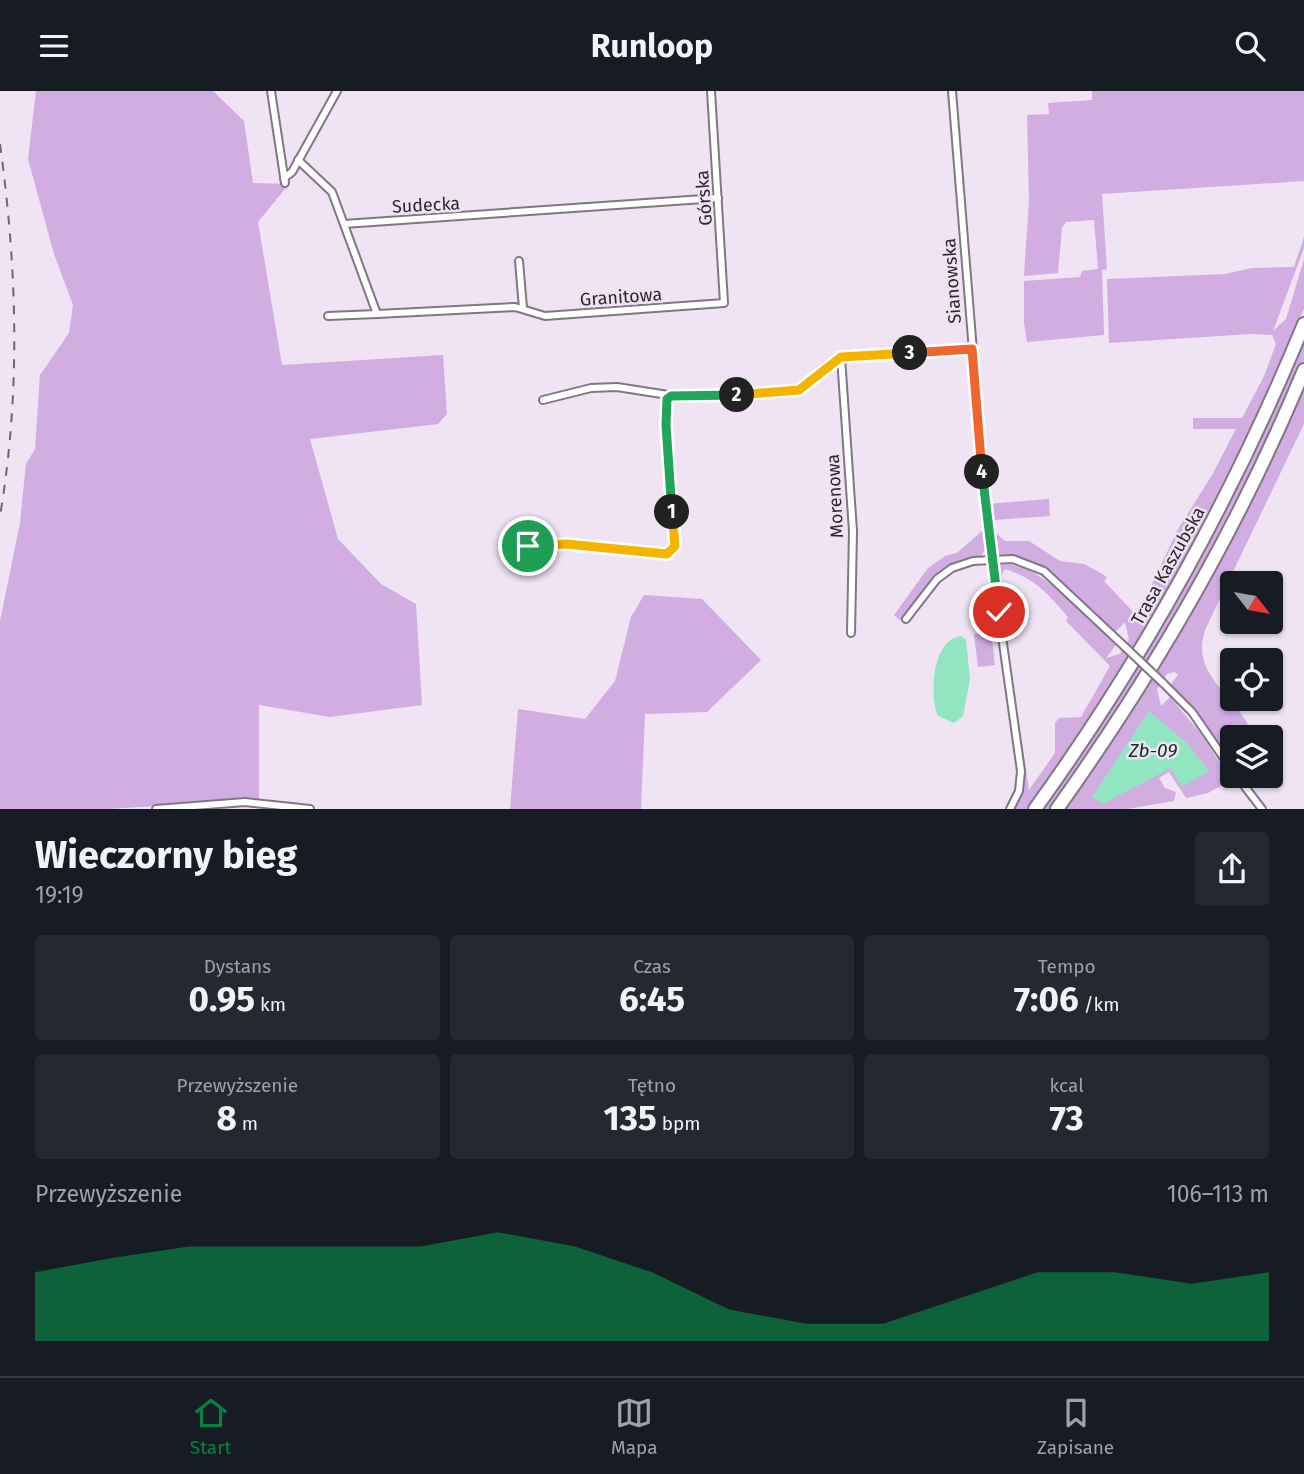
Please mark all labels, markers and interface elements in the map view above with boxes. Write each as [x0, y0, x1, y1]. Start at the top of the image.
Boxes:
icon: menu [35, 27, 73, 65]
text: Runloop [591, 27, 713, 65]
icon: search [1231, 27, 1269, 65]
street label: Górska [691, 169, 717, 227]
street label: Sudecka [391, 192, 461, 218]
street label: Sianowska [938, 237, 966, 325]
street label: Granitowa [579, 283, 663, 311]
pin: 3 [892, 335, 928, 371]
text: 3 [905, 341, 914, 364]
pin: 2 [720, 377, 754, 413]
text: 2 [732, 383, 741, 406]
street label: Morenowa [822, 453, 848, 539]
pin: 4 [964, 455, 1000, 489]
text: 4 [976, 460, 987, 483]
pin: 1 [654, 495, 690, 529]
text: 1 [667, 500, 676, 523]
street label: Trasa Kaszubska [1126, 503, 1210, 629]
pin [498, 516, 558, 576]
icon: arrive [509, 527, 547, 565]
north arrow [1220, 571, 1283, 633]
map controls [1220, 571, 1283, 788]
pin [969, 582, 1029, 642]
icon: check [980, 593, 1018, 631]
button: locate [1220, 648, 1283, 711]
button: layers [1220, 725, 1283, 788]
water label: Zb-09 [1128, 739, 1177, 762]
text: Wieczorny bieg [35, 832, 297, 878]
button: share [1195, 832, 1269, 906]
text: 19:19 [35, 881, 84, 909]
text: Dystans [204, 955, 271, 978]
text: Czas [633, 955, 671, 978]
text: Tempo [1038, 955, 1096, 978]
text: 0.95 [189, 978, 255, 1020]
text: 6:45 [619, 978, 685, 1020]
text: 7:06 [1014, 978, 1079, 1020]
text: km [255, 993, 286, 1016]
text: /km [1079, 993, 1120, 1016]
text: Przewyższenie [176, 1074, 298, 1097]
text: Tętno [628, 1074, 676, 1097]
text: kcal [1050, 1074, 1084, 1097]
text: 8 [216, 1097, 237, 1139]
text: 135 [603, 1097, 657, 1139]
text: 73 [1049, 1097, 1084, 1139]
text: m [237, 1112, 258, 1135]
text: bpm [657, 1112, 701, 1135]
text: Przewyższenie [35, 1180, 182, 1208]
text: 106–113 m [1167, 1180, 1269, 1208]
tab: Start [190, 1394, 231, 1459]
tab: Mapa [611, 1394, 658, 1459]
tab: Zapisane [1037, 1394, 1114, 1459]

